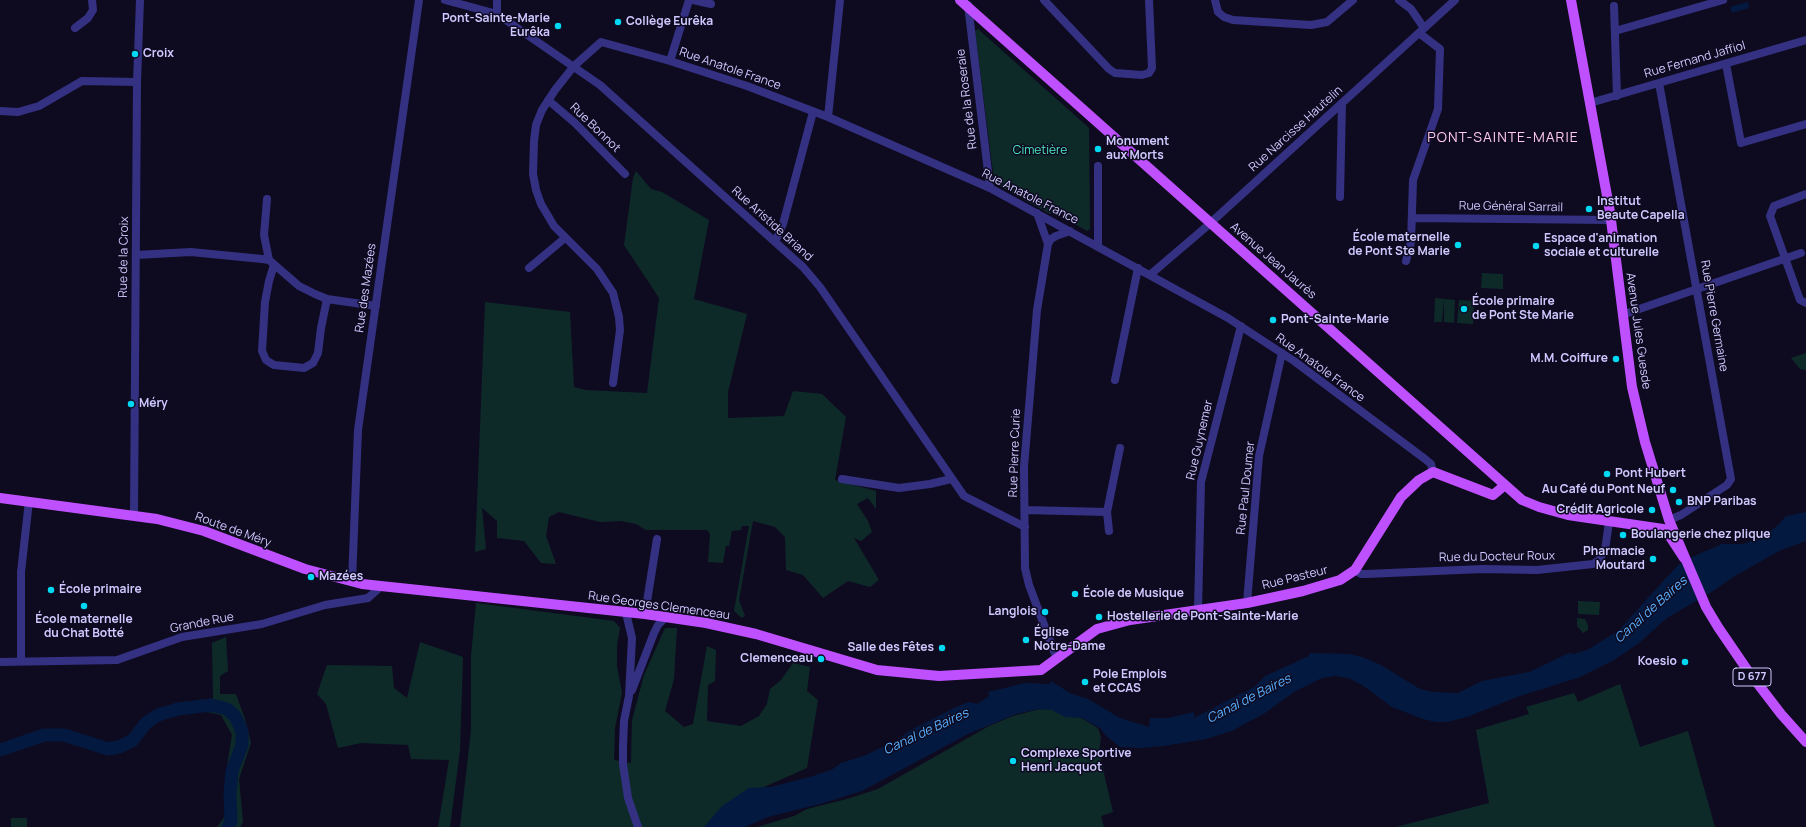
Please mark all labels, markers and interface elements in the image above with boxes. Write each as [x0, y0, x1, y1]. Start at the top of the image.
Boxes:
place label: Pont-Sainte-Marie Eurêka [442, 12, 550, 40]
place label: Collège Eurêka [626, 15, 713, 29]
marker: Collège Eurêka [613, 17, 623, 27]
marker: Pont-Sainte-Marie Eurêka [553, 21, 563, 31]
street label: Rue Fernand Jaffiol [1643, 39, 1747, 81]
street label: Rue Anatole France [677, 45, 783, 93]
place label: Croix [143, 47, 174, 61]
street label: Rue de la Roseraie [954, 48, 980, 150]
marker: Croix [130, 49, 140, 59]
street label: Rue Narcisse Hautelin [1246, 83, 1346, 175]
street label: Rue Bonnot [567, 100, 623, 156]
district label: PONT-SAINTE-MARIE [1427, 130, 1579, 146]
place label: Monument aux Morts [1106, 135, 1169, 163]
park label: Cimetière [1013, 144, 1067, 158]
marker: Monument aux Morts [1093, 144, 1103, 154]
street label: Rue Anatole France [979, 166, 1081, 228]
street label: Rue Aristide Briand [728, 184, 816, 264]
place label: Institut Beaute Capella [1597, 195, 1685, 223]
street label: Rue Général Sarrail [1459, 199, 1563, 215]
marker: Institut Beaute Capella [1584, 204, 1594, 214]
street label: Rue de la Croix [116, 216, 132, 298]
street label: Avenue Jean Jaurès [1227, 220, 1319, 302]
place label: École maternelle de Pont Ste Marie [1348, 231, 1450, 259]
place label: Espace d'animation sociale et culturelle [1544, 232, 1659, 260]
marker: École maternelle de Pont Ste Marie [1453, 240, 1463, 250]
marker: Espace d'animation sociale et culturelle [1531, 241, 1541, 251]
street label: Rue des Mazées [353, 242, 379, 334]
street label: Rue Pierre Germaine [1697, 259, 1731, 373]
street label: Avenue Jules Guesde [1623, 272, 1653, 390]
place label: École primaire de Pont Ste Marie [1472, 295, 1574, 323]
marker: École primaire de Pont Ste Marie [1459, 304, 1469, 314]
place label: Pont-Sainte-Marie [1281, 313, 1389, 327]
marker: Pont-Sainte-Marie [1268, 315, 1278, 325]
street label: Rue Anatole France [1273, 331, 1367, 405]
place label: M.M. Coiffure [1530, 352, 1608, 366]
marker: M.M. Coiffure [1611, 354, 1621, 364]
place label: Méry [139, 397, 168, 411]
marker: Méry [126, 399, 136, 409]
street label: Rue Guynemer [1184, 399, 1216, 481]
street label: Rue Pierre Curie [1006, 408, 1024, 498]
street label: Rue Paul Doumer [1234, 441, 1258, 535]
place label: Pont Hubert [1615, 467, 1686, 481]
marker: Pont Hubert [1602, 469, 1612, 479]
place label: Au Café du Pont Neuf [1542, 483, 1665, 497]
marker: Au Café du Pont Neuf [1668, 485, 1678, 495]
place label: BNP Paribas [1687, 495, 1757, 509]
marker: BNP Paribas [1674, 497, 1684, 507]
place label: Crédit Agricole [1556, 503, 1644, 517]
marker: Crédit Agricole [1647, 505, 1657, 515]
street label: Route de Méry [193, 510, 273, 550]
place label: Boulangerie chez plique [1631, 528, 1770, 542]
marker: Boulangerie chez plique [1618, 530, 1628, 540]
place label: Pharmacie Moutard [1583, 545, 1645, 573]
street label: Rue du Docteur Roux [1439, 549, 1555, 565]
marker: Pharmacie Moutard [1648, 554, 1658, 564]
street label: Rue Pasteur [1261, 563, 1329, 593]
place label: Mazées [319, 570, 363, 584]
marker: Mazées [306, 572, 316, 582]
water label: Canal de Baires [1612, 573, 1690, 647]
place label: École primaire [59, 583, 142, 597]
marker: École primaire [46, 585, 56, 595]
place label: École de Musique [1083, 587, 1184, 601]
street label: Rue Georges Clemenceau [587, 589, 731, 623]
marker: École de Musique [1070, 589, 1080, 599]
marker: École maternelle du Chat Botté [79, 601, 89, 611]
place label: Langlois [988, 605, 1037, 619]
marker: Langlois [1040, 607, 1050, 617]
street label: Grande Rue [169, 610, 235, 636]
place label: Hostellerie de Pont-Sainte-Marie [1107, 610, 1298, 624]
marker: Hostellerie de Pont-Sainte-Marie [1094, 612, 1104, 622]
place label: École maternelle du Chat Botté [35, 613, 133, 641]
place label: Église Notre-Dame [1034, 626, 1105, 654]
marker: Église Notre-Dame [1021, 635, 1031, 645]
place label: Salle des Fêtes [847, 641, 934, 655]
marker: Salle des Fêtes [937, 643, 947, 653]
place label: Clemenceau [740, 652, 813, 666]
marker: Clemenceau [816, 654, 826, 664]
place label: Koesio [1638, 655, 1677, 669]
marker: Koesio [1680, 657, 1690, 667]
place label: Pole Emplois et CCAS [1093, 668, 1167, 696]
road number: D 677 [1733, 668, 1771, 686]
water label: Canal de Baires [1204, 671, 1294, 727]
marker: Pole Emplois et CCAS [1080, 677, 1090, 687]
water label: Canal de Baires [881, 705, 971, 759]
place label: Complexe Sportive Henri Jacquot [1021, 747, 1132, 775]
marker: Complexe Sportive Henri Jacquot [1008, 756, 1018, 766]

